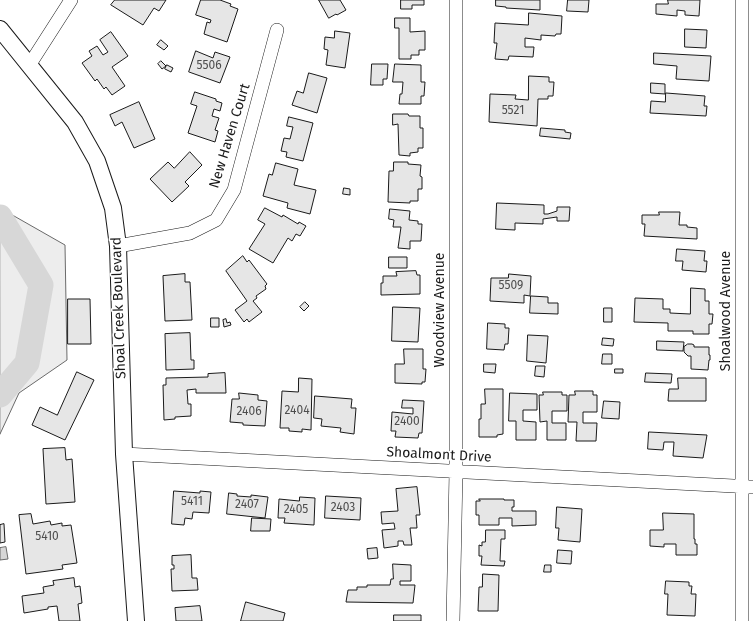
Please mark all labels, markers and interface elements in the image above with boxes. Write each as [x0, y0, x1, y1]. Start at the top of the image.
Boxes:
house number: 5506 [196, 59, 222, 73]
street label: New Haven Court [206, 82, 254, 190]
house number: 5521 [502, 104, 524, 118]
street label: Shoal Creek Boulevard [108, 237, 130, 379]
street label: Shoalwood Avenue [718, 251, 734, 371]
street label: Woodview Avenue [432, 253, 448, 367]
house number: 5509 [499, 279, 523, 293]
house number: 2404 [284, 404, 310, 418]
house number: 2406 [236, 405, 262, 419]
house number: 2400 [394, 415, 420, 429]
street label: Shoalmont Drive [386, 444, 492, 466]
house number: 5411 [181, 495, 203, 509]
house number: 2407 [235, 498, 259, 512]
house number: 2403 [331, 501, 355, 515]
house number: 2405 [284, 503, 308, 517]
house number: 5410 [35, 530, 59, 544]

